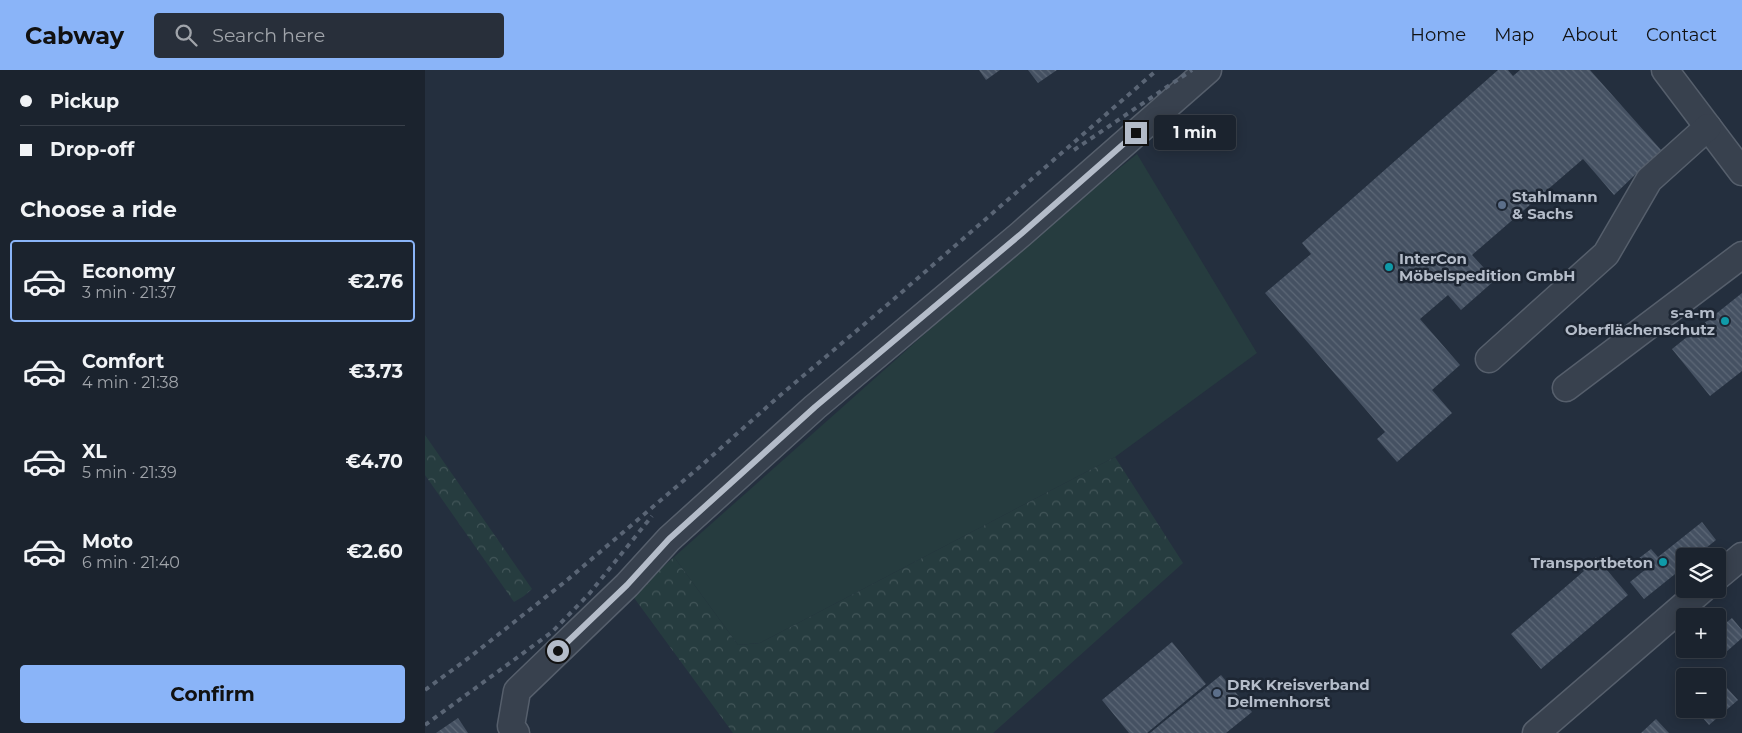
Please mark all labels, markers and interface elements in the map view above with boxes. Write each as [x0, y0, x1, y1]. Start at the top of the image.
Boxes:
search box [154, 13, 504, 58]
text: Cabway [25, 21, 124, 50]
icon: search [172, 21, 200, 49]
text: Search here [212, 24, 325, 47]
text: Home [1410, 24, 1466, 46]
text: Map [1494, 24, 1534, 46]
text: About [1562, 24, 1618, 46]
text: Contact [1646, 24, 1717, 46]
text: Pickup [50, 90, 119, 113]
callout: 1 min [1153, 116, 1236, 150]
route end [1125, 122, 1147, 144]
text: 1 min [1173, 123, 1217, 142]
text: Drop-off [50, 138, 134, 161]
place label: Stahlmann & Sachs [1512, 187, 1598, 223]
text: Choose a ride [20, 196, 177, 223]
marker: Stahlmann & Sachs [1496, 199, 1508, 211]
place label: InterCon Möbelspedition GmbH [1399, 249, 1575, 285]
icon: car [22, 259, 67, 304]
text: Economy [82, 260, 175, 283]
marker: InterCon Möbelspedition GmbH [1383, 261, 1395, 273]
text: €2.76 [348, 270, 403, 293]
text: 3 min · 21:37 [82, 283, 176, 302]
place label: s-a-m Oberflächenschutz [1565, 303, 1715, 339]
marker: s-a-m Oberflächenschutz [1719, 315, 1731, 327]
icon: car [22, 349, 67, 394]
text: Comfort [82, 350, 164, 373]
text: €3.73 [349, 360, 403, 383]
text: 4 min · 21:38 [82, 373, 179, 392]
icon: car [22, 439, 67, 484]
text: XL [82, 440, 107, 463]
text: €4.70 [345, 450, 403, 473]
text: 5 min · 21:39 [82, 463, 177, 482]
icon: car [22, 529, 67, 574]
text: Moto [82, 530, 133, 553]
text: €2.60 [347, 540, 403, 563]
map controls [1676, 548, 1726, 718]
button: layers [1676, 548, 1726, 598]
text: 6 min · 21:40 [82, 553, 180, 572]
place label: Transportbeton [1531, 553, 1653, 572]
marker: Transportbeton [1657, 556, 1669, 568]
button: + [1676, 608, 1726, 658]
route start [547, 640, 569, 662]
button: Confirm [20, 665, 405, 723]
button: − [1676, 668, 1726, 718]
place label: DRK Kreisverband Delmenhorst [1227, 675, 1370, 711]
marker: DRK Kreisverband Delmenhorst [1211, 687, 1223, 699]

